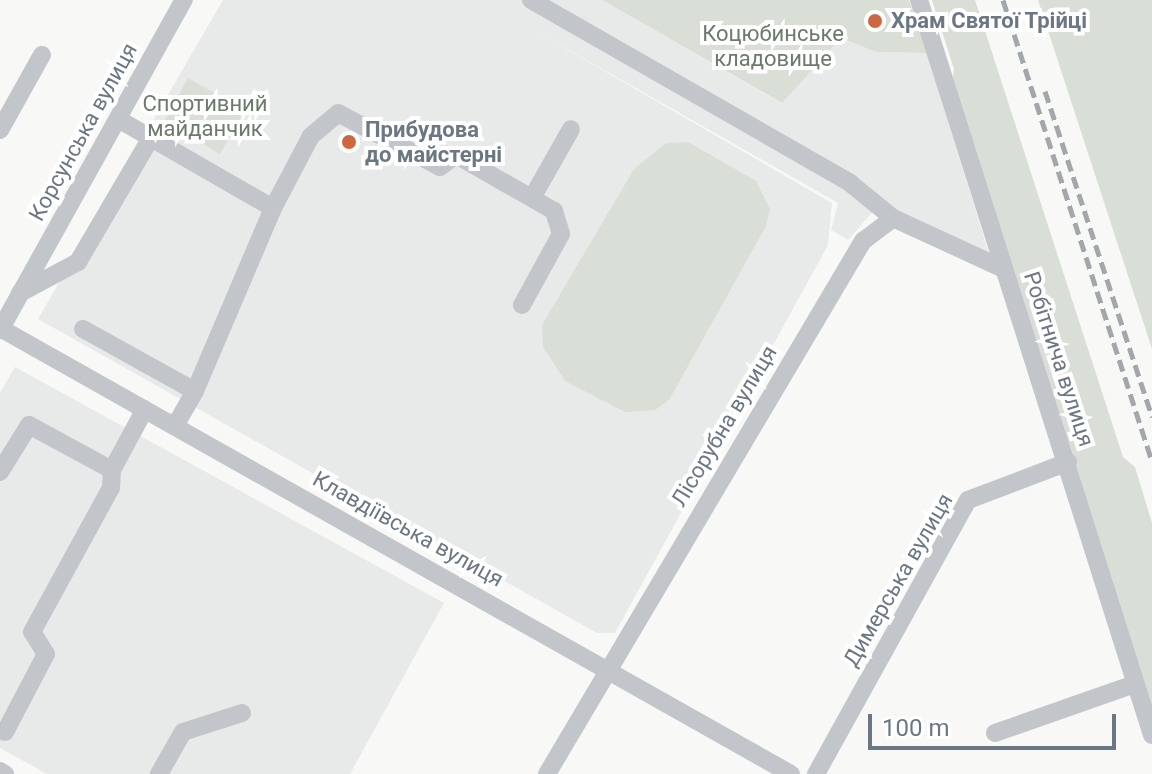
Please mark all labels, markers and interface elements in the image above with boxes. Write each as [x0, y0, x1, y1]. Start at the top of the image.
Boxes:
place label: Храм Святої Трійці [891, 8, 1088, 34]
marker: Храм Святої Трійці [866, 12, 884, 30]
park label: Коцюбинське кладовище [702, 20, 844, 72]
street label: Корсунська вулиця [23, 38, 143, 226]
park label: Спортивний майданчик [143, 90, 267, 142]
place label: Прибудова до майстерні [365, 116, 502, 168]
marker: Прибудова до майстерні [340, 133, 358, 151]
street label: Робітнича вулиця [1018, 268, 1100, 450]
street label: Лісорубна вулиця [666, 341, 782, 511]
street label: Клавдіївська вулиця [308, 466, 508, 592]
street label: Димерська вулиця [838, 489, 958, 671]
scale bar [872, 698, 1120, 748]
text: 100 m [882, 714, 949, 742]

